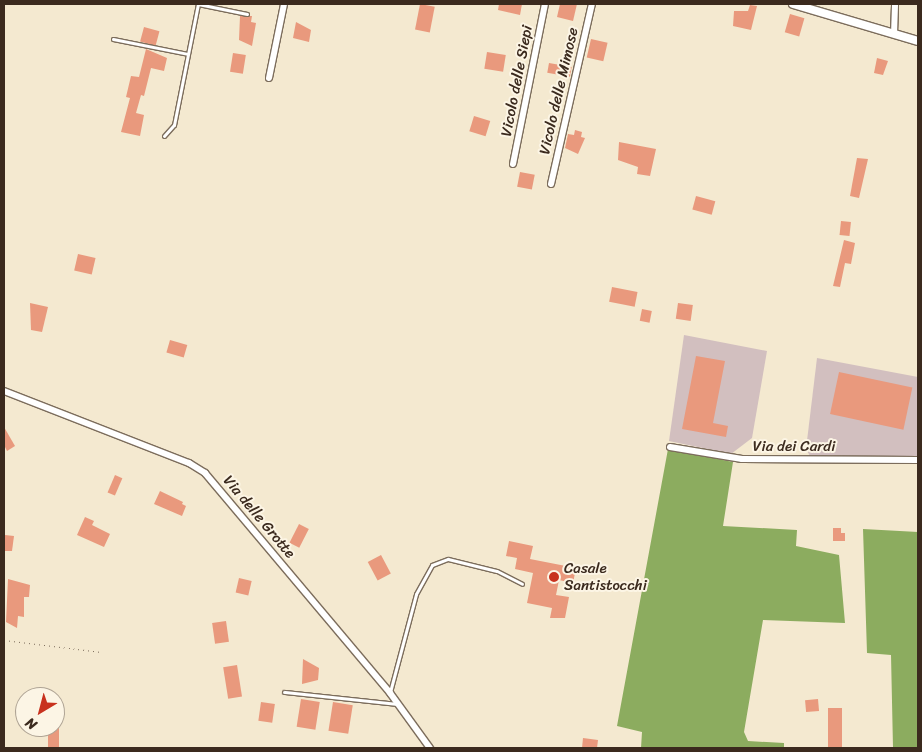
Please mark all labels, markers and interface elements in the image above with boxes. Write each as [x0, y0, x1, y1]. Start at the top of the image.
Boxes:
street label: Vicolo delle Siepi [497, 24, 537, 138]
street label: Vicolo delle Mimose [536, 26, 582, 156]
street label: Via dei Cardi [752, 438, 836, 456]
street label: Via delle Grotte [219, 472, 299, 562]
place label: Casale Santistocchi [564, 559, 647, 594]
marker: Casale Santistocchi [548, 571, 560, 583]
north arrow [15, 687, 65, 737]
text: N [20, 711, 43, 736]

